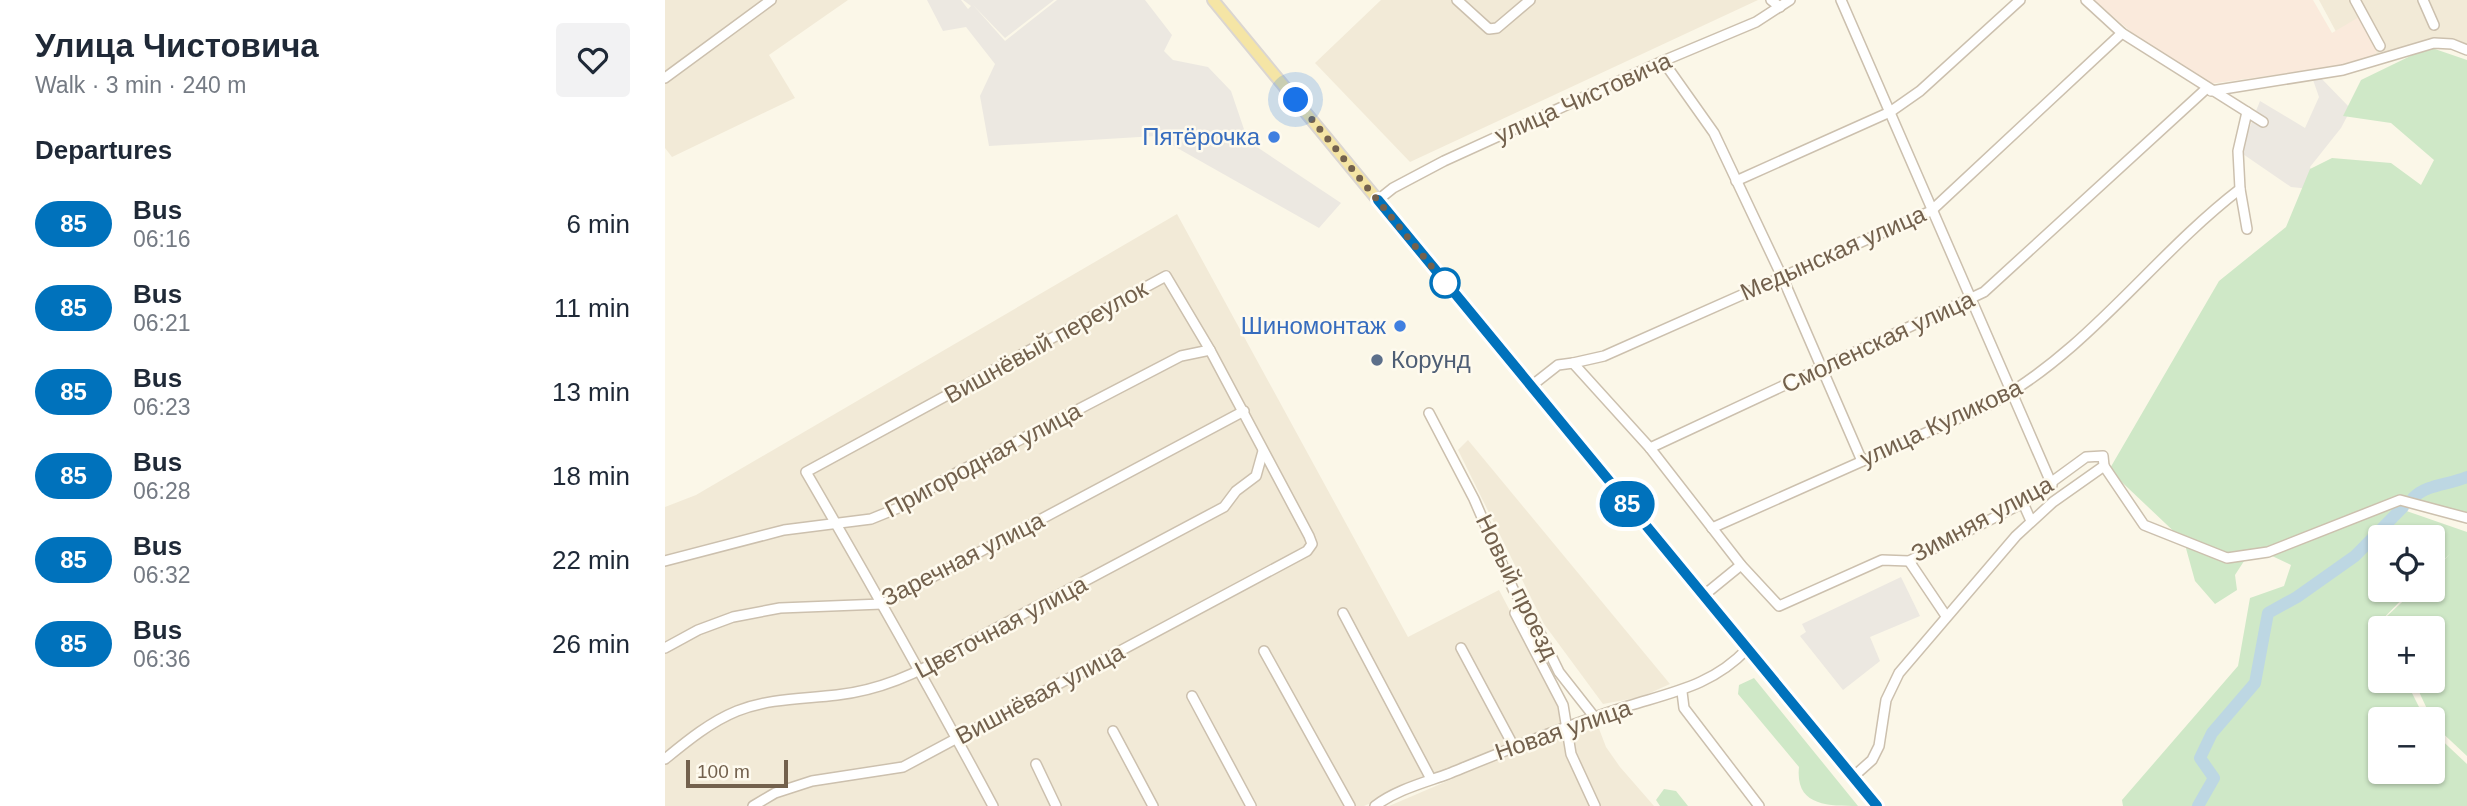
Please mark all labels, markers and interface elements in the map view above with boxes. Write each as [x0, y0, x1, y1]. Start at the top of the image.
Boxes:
button: heart [556, 23, 630, 97]
text: Улица Чистовича [35, 27, 319, 64]
street label: улица Чистовича [1490, 46, 1676, 149]
text: Walk · 3 min · 240 m [35, 72, 246, 98]
your location [1278, 82, 1313, 117]
place label: Пятёрочка [1142, 123, 1261, 150]
marker: Пятёрочка [1266, 129, 1282, 145]
text: Departures [35, 135, 172, 165]
text: Bus [133, 195, 182, 225]
street label: Медынская улица [1736, 199, 1930, 305]
text: 6 min [566, 209, 630, 239]
text: 85 [60, 210, 87, 237]
text: 06:16 [133, 226, 191, 252]
unlabelled marker [1430, 268, 1460, 298]
street label: Вишнёвый переулок [940, 274, 1152, 409]
text: Bus [133, 279, 182, 309]
street label: Смоленская улица [1777, 285, 1979, 398]
text: 11 min [554, 293, 630, 323]
text: 85 [60, 294, 87, 321]
text: 06:21 [133, 310, 191, 336]
place label: Шиномонтаж [1241, 312, 1386, 339]
marker: Шиномонтаж [1392, 318, 1408, 334]
place label: Корунд [1391, 346, 1471, 373]
marker: Корунд [1369, 352, 1385, 368]
text: Bus [133, 363, 182, 393]
street label: улица Куликова [1856, 373, 2027, 472]
text: 13 min [552, 377, 630, 407]
text: 85 [60, 378, 87, 405]
text: 06:23 [133, 394, 191, 420]
street label: Пригородная улица [880, 396, 1086, 523]
text: Bus [133, 447, 182, 477]
text: 18 min [552, 461, 630, 491]
text: 85 [60, 462, 87, 489]
street label: Зимняя улица [1906, 470, 2058, 567]
text: 06:28 [133, 478, 191, 504]
line badge: 85 [1595, 481, 1658, 527]
text: 85 [1614, 490, 1640, 517]
street label: Заречная улица [877, 506, 1049, 611]
street label: Новый проезд [1471, 510, 1564, 664]
map controls [2368, 525, 2445, 784]
button: locate [2368, 525, 2445, 602]
text: Bus [133, 531, 182, 561]
text: 22 min [552, 545, 630, 575]
text: 85 [60, 546, 87, 573]
text: 06:32 [133, 562, 191, 588]
street label: Цветочная улица [910, 569, 1092, 683]
text: Bus [133, 615, 182, 645]
button: + [2368, 616, 2445, 693]
text: 26 min [552, 629, 630, 659]
text: 85 [60, 630, 87, 657]
street label: Вишнёвая улица [951, 638, 1129, 749]
text: 06:36 [133, 646, 191, 672]
street label: Новая улица [1491, 693, 1635, 765]
button: − [2368, 707, 2445, 784]
scale bar [686, 757, 787, 789]
text: 100 m [697, 761, 750, 782]

